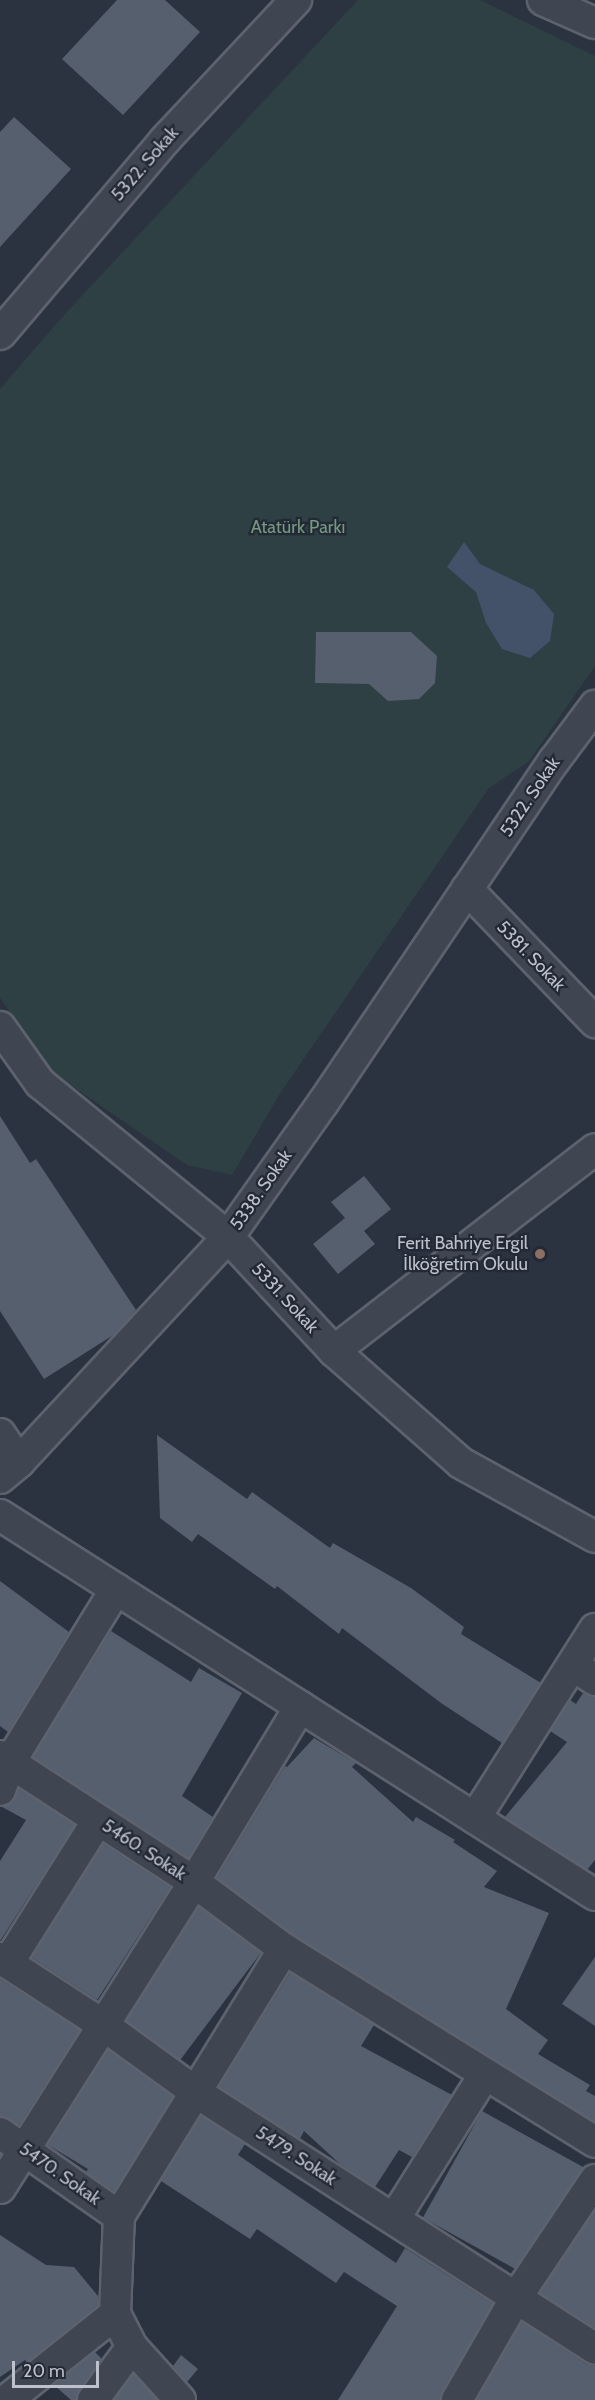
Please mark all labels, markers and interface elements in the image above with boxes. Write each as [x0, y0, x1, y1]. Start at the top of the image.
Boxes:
street label: 5322. Sokak [107, 122, 183, 206]
park label: Atatürk Parkı [251, 516, 345, 538]
street label: 5322. Sokak [496, 753, 564, 841]
street label: 5381. Sokak [492, 916, 570, 996]
street label: 5338. Sokak [225, 1146, 297, 1234]
place label: Ferit Bahriye Ergil İlköğretim Okulu [397, 1233, 528, 1276]
marker: Ferit Bahriye Ergil İlköğretim Okulu [533, 1247, 547, 1261]
street label: 5331. Sokak [247, 1258, 323, 1338]
street label: 5460. Sokak [98, 1815, 190, 1885]
street label: 5479. Sokak [252, 2122, 340, 2190]
street label: 5470. Sokak [15, 2138, 105, 2210]
scale bar [15, 2349, 102, 2387]
text: 20 m [23, 2360, 65, 2382]

